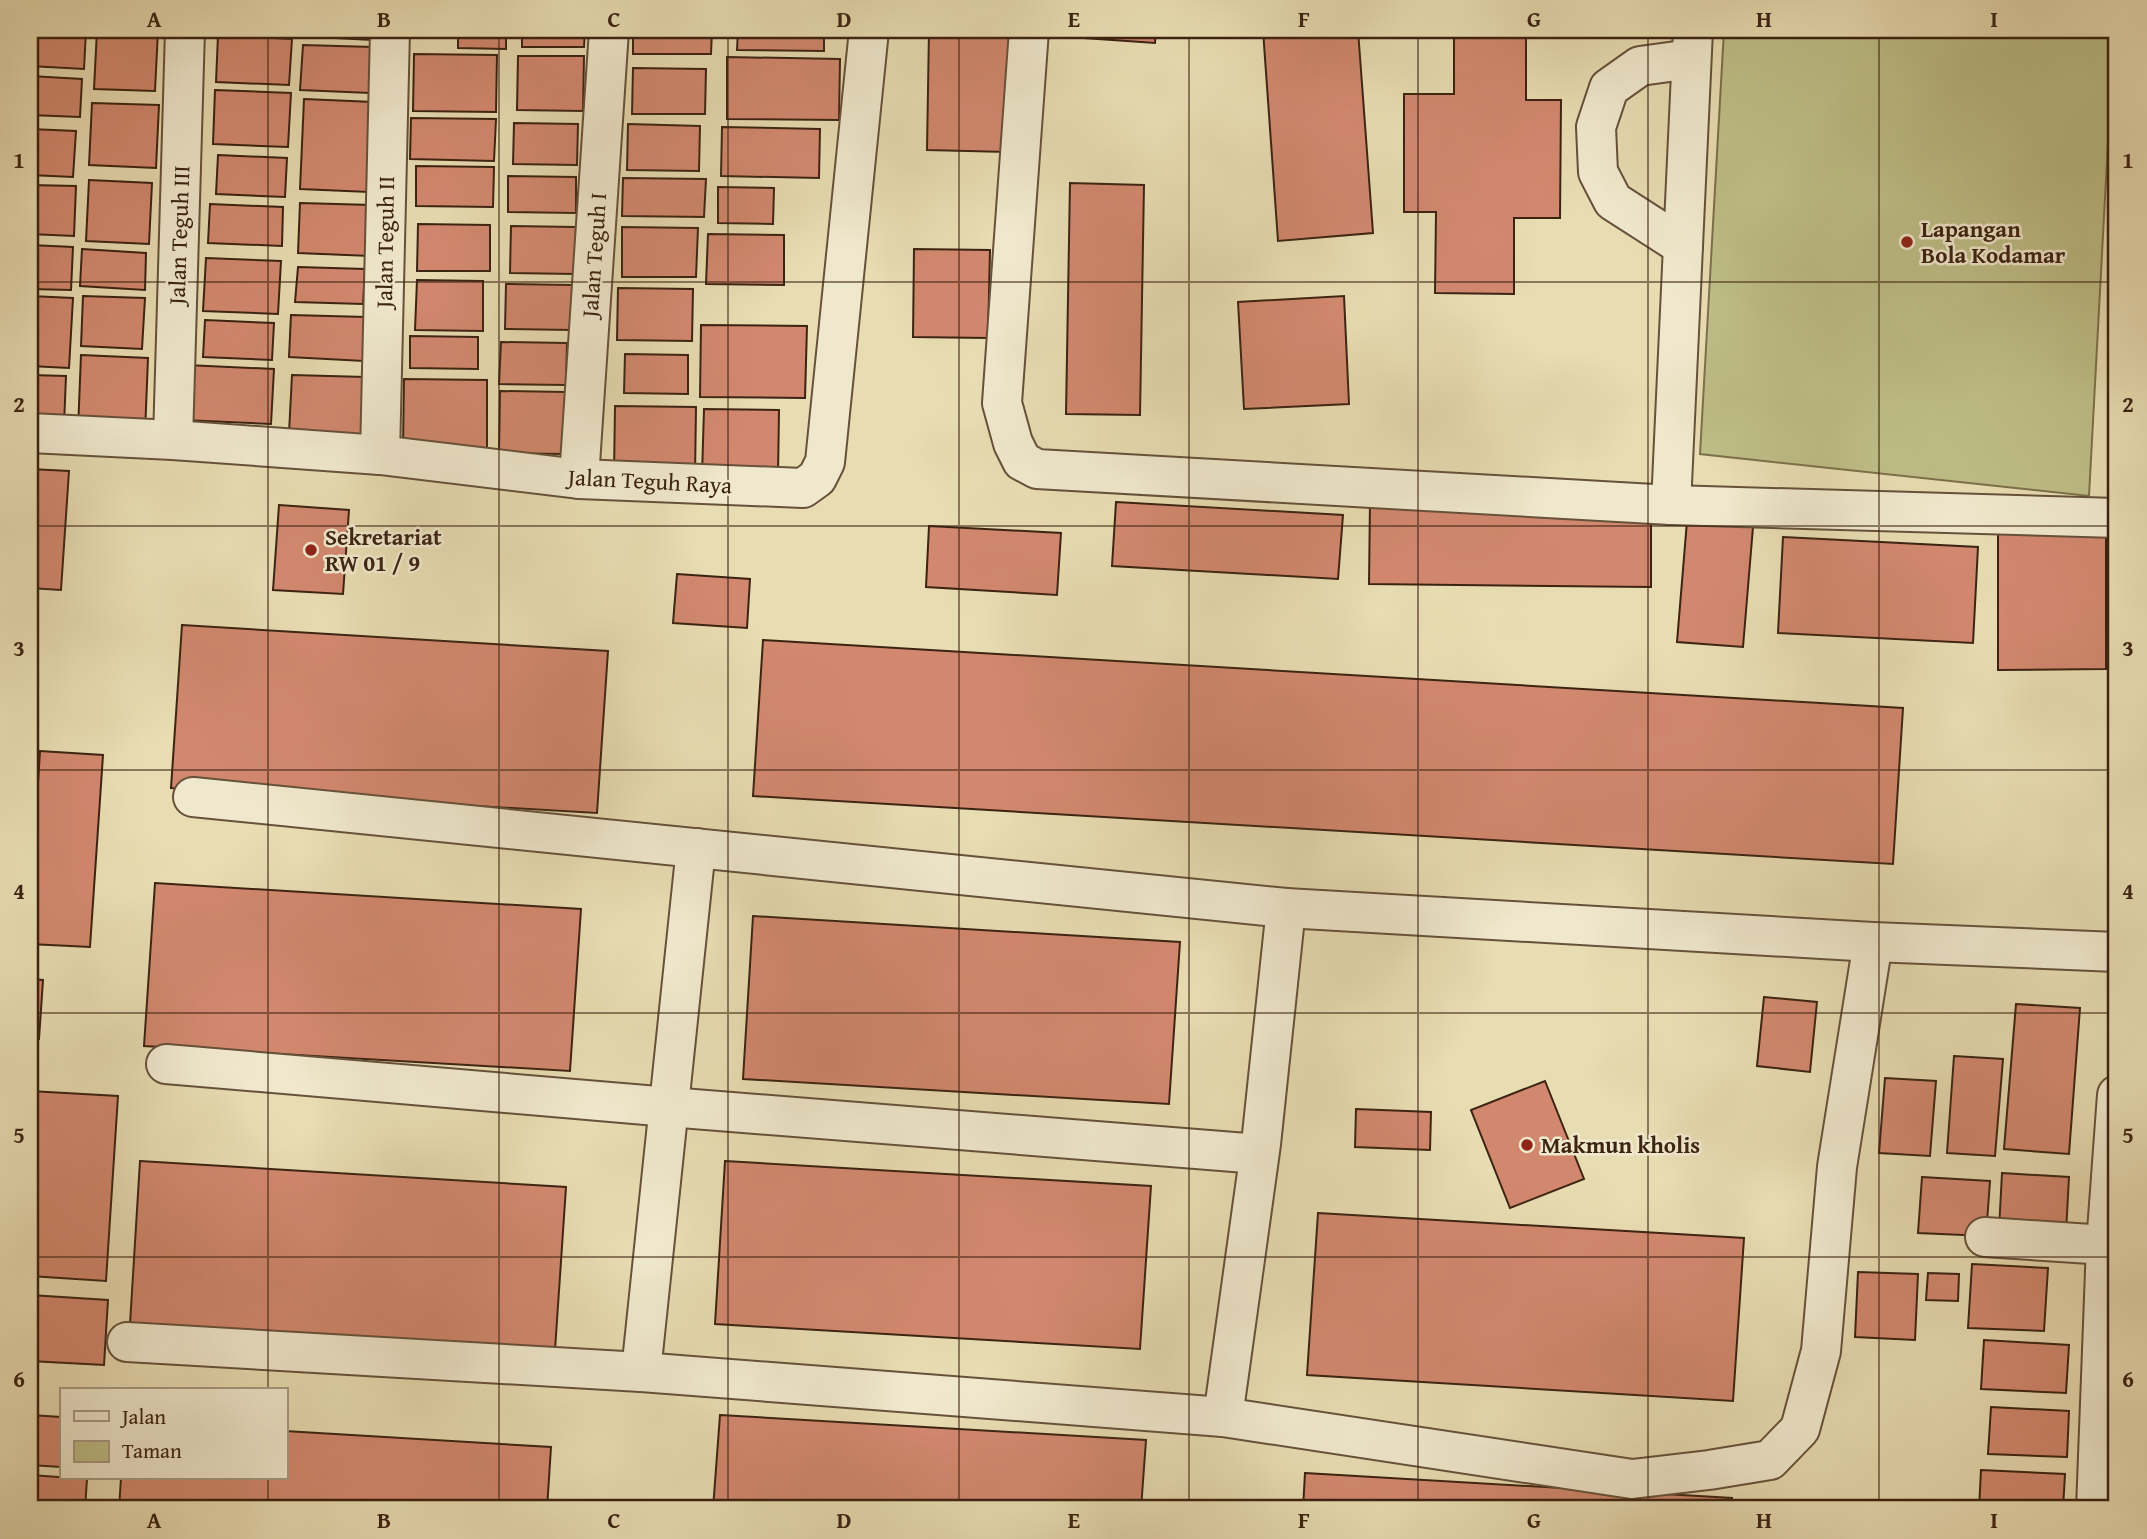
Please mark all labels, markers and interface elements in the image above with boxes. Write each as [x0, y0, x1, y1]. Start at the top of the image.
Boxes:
text: A [147, 2, 162, 35]
text: B [377, 2, 391, 35]
text: C [607, 2, 621, 35]
text: D [837, 2, 852, 35]
text: E [1068, 2, 1080, 35]
text: F [1298, 2, 1310, 35]
text: G [1527, 2, 1541, 35]
text: H [1756, 2, 1772, 35]
text: I [1990, 2, 1998, 35]
text: 1 [13, 143, 25, 176]
text: 1 [2122, 143, 2134, 176]
street label: Jalan Teguh III [159, 165, 197, 308]
street label: Jalan Teguh II [367, 176, 402, 311]
street label: Jalan Teguh I [572, 191, 614, 322]
place label: Lapangan Bola Kodamar [1921, 212, 2066, 271]
marker: Lapangan Bola Kodamar [1899, 234, 1915, 250]
text: 2 [13, 387, 25, 420]
text: 2 [2122, 387, 2134, 420]
street label: Jalan Teguh Raya [564, 460, 733, 501]
place label: Sekretariat RW 01 / 9 [325, 520, 442, 579]
marker: Sekretariat RW 01 / 9 [303, 542, 319, 558]
text: 3 [13, 631, 25, 664]
text: 3 [2122, 631, 2134, 664]
text: 4 [13, 874, 25, 907]
text: 4 [2122, 874, 2134, 907]
text: 5 [13, 1118, 25, 1151]
text: 5 [2122, 1118, 2134, 1151]
place label: Makmun kholis [1541, 1128, 1700, 1161]
marker: Makmun kholis [1519, 1137, 1535, 1153]
text: 6 [13, 1362, 25, 1395]
text: 6 [2122, 1362, 2134, 1395]
legend [60, 1388, 287, 1480]
text: Jalan [119, 1401, 166, 1432]
text: Taman [122, 1435, 182, 1466]
text: A [147, 1503, 162, 1536]
text: B [377, 1503, 391, 1536]
text: C [607, 1503, 621, 1536]
text: D [837, 1503, 852, 1536]
text: E [1068, 1503, 1080, 1536]
text: F [1298, 1503, 1310, 1536]
text: G [1527, 1503, 1541, 1536]
text: H [1756, 1503, 1772, 1536]
text: I [1990, 1503, 1998, 1536]

